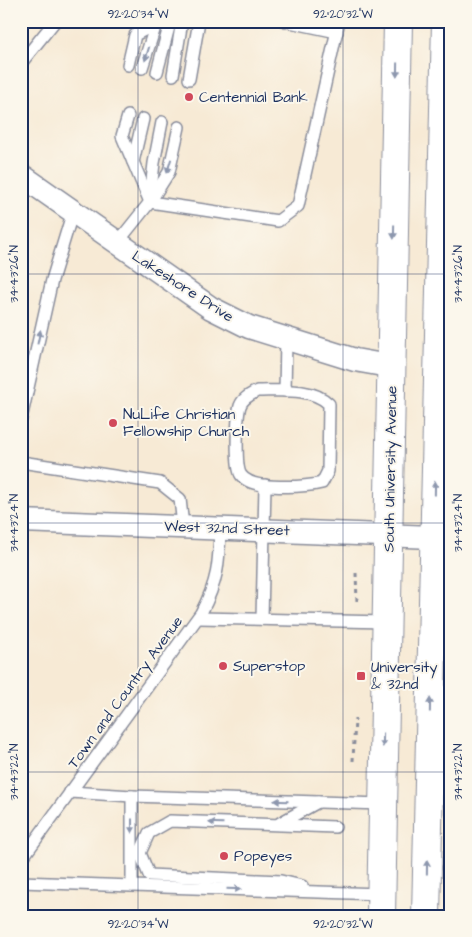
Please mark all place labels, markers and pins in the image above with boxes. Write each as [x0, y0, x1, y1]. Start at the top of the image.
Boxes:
place label: Centennial Bank [199, 87, 308, 108]
marker: Centennial Bank [183, 91, 195, 103]
place label: NuLife Christian Fellowship Church [123, 404, 250, 442]
marker: NuLife Christian Fellowship Church [107, 417, 119, 429]
place label: Superstop [233, 656, 305, 677]
place label: University & 32nd [371, 657, 437, 695]
marker: Superstop [217, 660, 229, 672]
marker: University & 32nd [355, 670, 367, 682]
place label: Popeyes [234, 846, 293, 868]
marker: Popeyes [218, 850, 230, 862]

